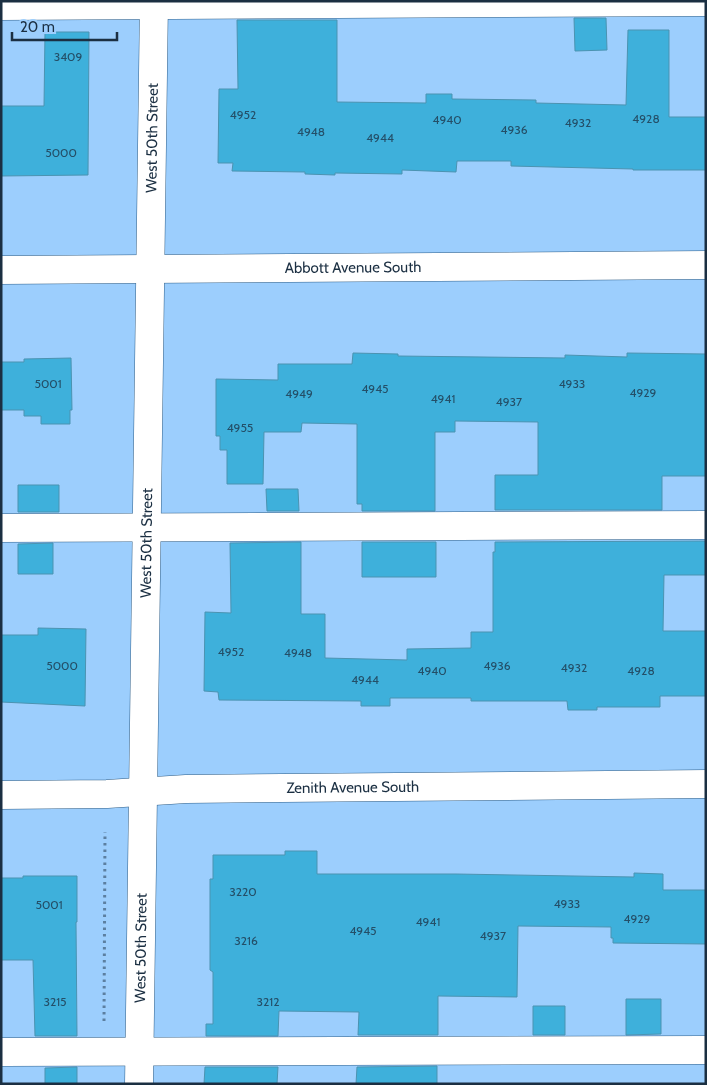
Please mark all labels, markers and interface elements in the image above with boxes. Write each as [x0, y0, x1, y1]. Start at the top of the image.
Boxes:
scale bar [12, 10, 118, 42]
text: 20 m [20, 18, 55, 36]
house number: 3409 [54, 49, 82, 64]
street label: West 50th Street [142, 83, 162, 193]
house number: 4952 [230, 107, 256, 122]
house number: 4928 [632, 111, 660, 126]
house number: 4940 [432, 112, 462, 127]
house number: 4932 [565, 115, 591, 130]
house number: 4936 [500, 122, 528, 137]
house number: 4948 [297, 124, 325, 139]
house number: 4944 [366, 130, 394, 145]
house number: 5000 [45, 145, 77, 160]
street label: Abbott Avenue South [285, 258, 421, 277]
house number: 5001 [34, 376, 62, 391]
house number: 4933 [559, 376, 585, 391]
house number: 4945 [361, 381, 389, 396]
house number: 4929 [630, 385, 657, 400]
house number: 4949 [285, 386, 313, 401]
house number: 4941 [431, 391, 455, 406]
house number: 4937 [496, 394, 522, 409]
house number: 4955 [227, 420, 253, 435]
street label: West 50th Street [137, 488, 156, 598]
house number: 4952 [218, 644, 244, 659]
house number: 4948 [284, 645, 312, 660]
house number: 5000 [46, 658, 78, 673]
house number: 4936 [483, 658, 511, 673]
house number: 4932 [561, 660, 587, 675]
house number: 4940 [417, 663, 447, 678]
house number: 4928 [627, 663, 655, 678]
house number: 4944 [351, 672, 379, 687]
street label: Zenith Avenue South [286, 778, 419, 797]
house number: 3220 [229, 884, 257, 899]
street label: West 50th Street [131, 893, 151, 1003]
house number: 4933 [554, 896, 580, 911]
house number: 5001 [35, 897, 63, 912]
house number: 4929 [624, 911, 651, 926]
house number: 4941 [416, 914, 440, 929]
house number: 4945 [349, 923, 377, 938]
house number: 4937 [480, 928, 506, 943]
house number: 3216 [234, 933, 258, 948]
house number: 3215 [43, 994, 67, 1009]
house number: 3212 [257, 994, 279, 1009]

